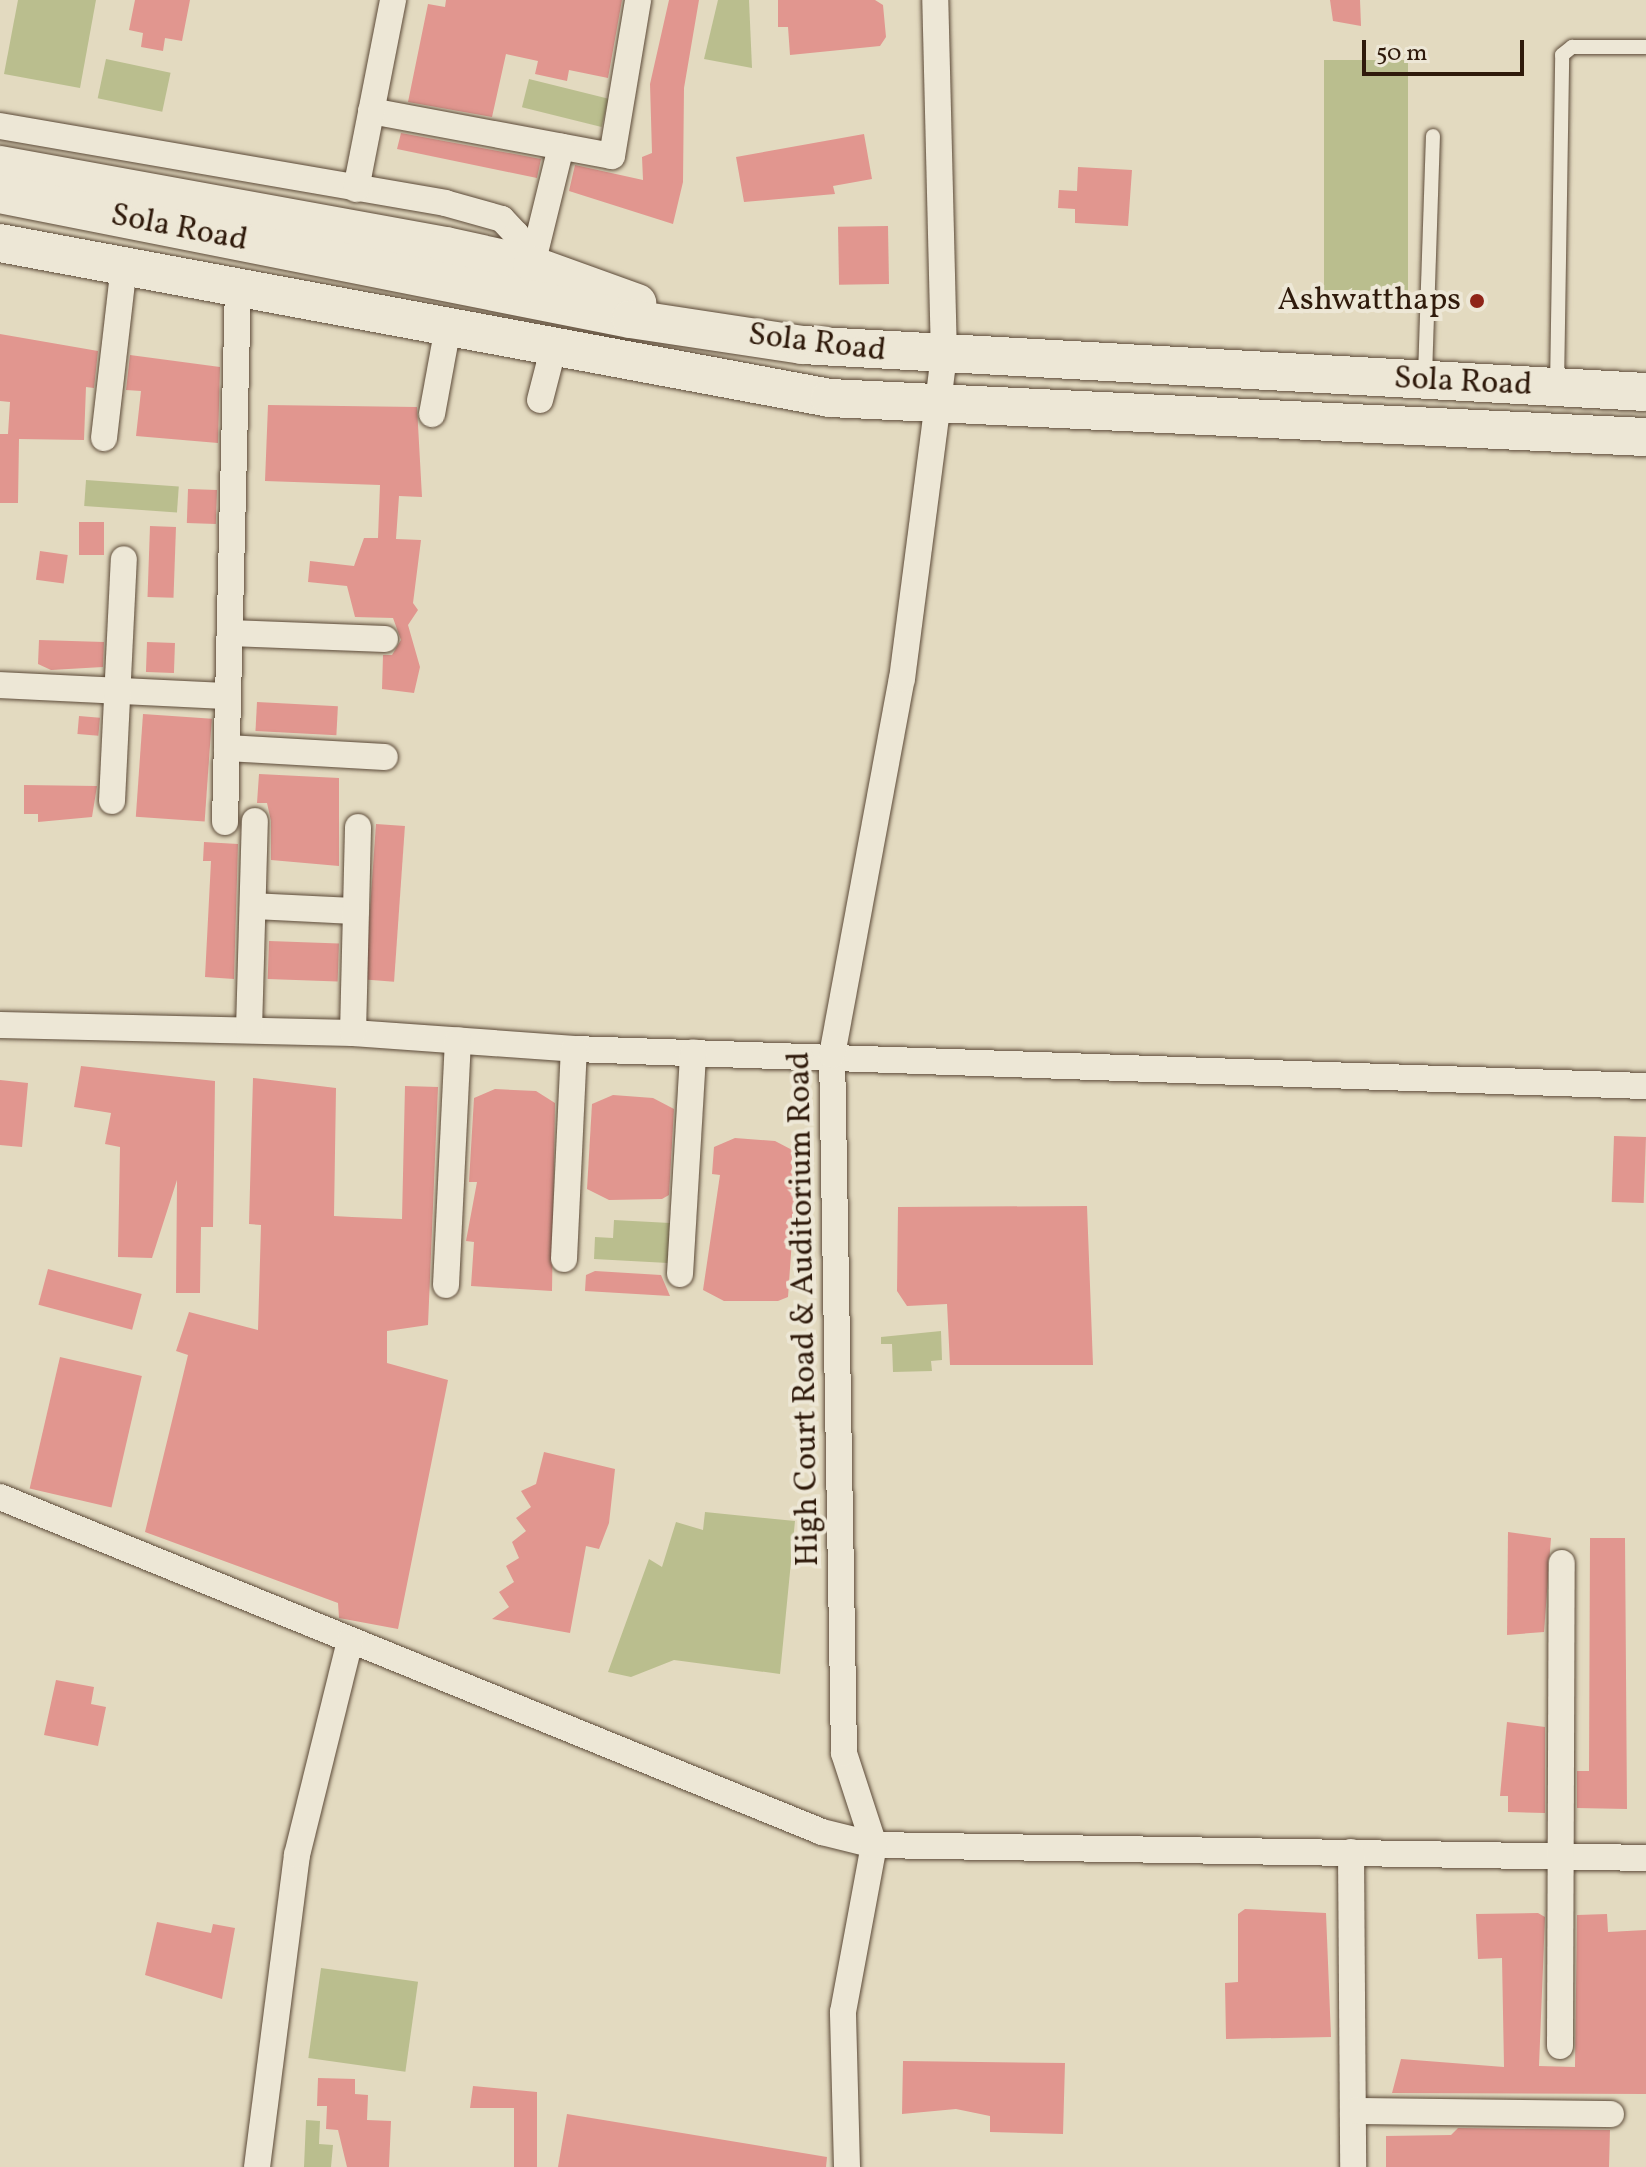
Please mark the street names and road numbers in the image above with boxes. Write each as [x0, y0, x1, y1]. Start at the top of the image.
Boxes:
street label: Sola Road [107, 197, 251, 261]
street label: Sola Road [746, 317, 888, 371]
street label: Sola Road [1393, 360, 1533, 406]
street label: High Court Road & Auditorium Road [781, 1051, 829, 1567]

